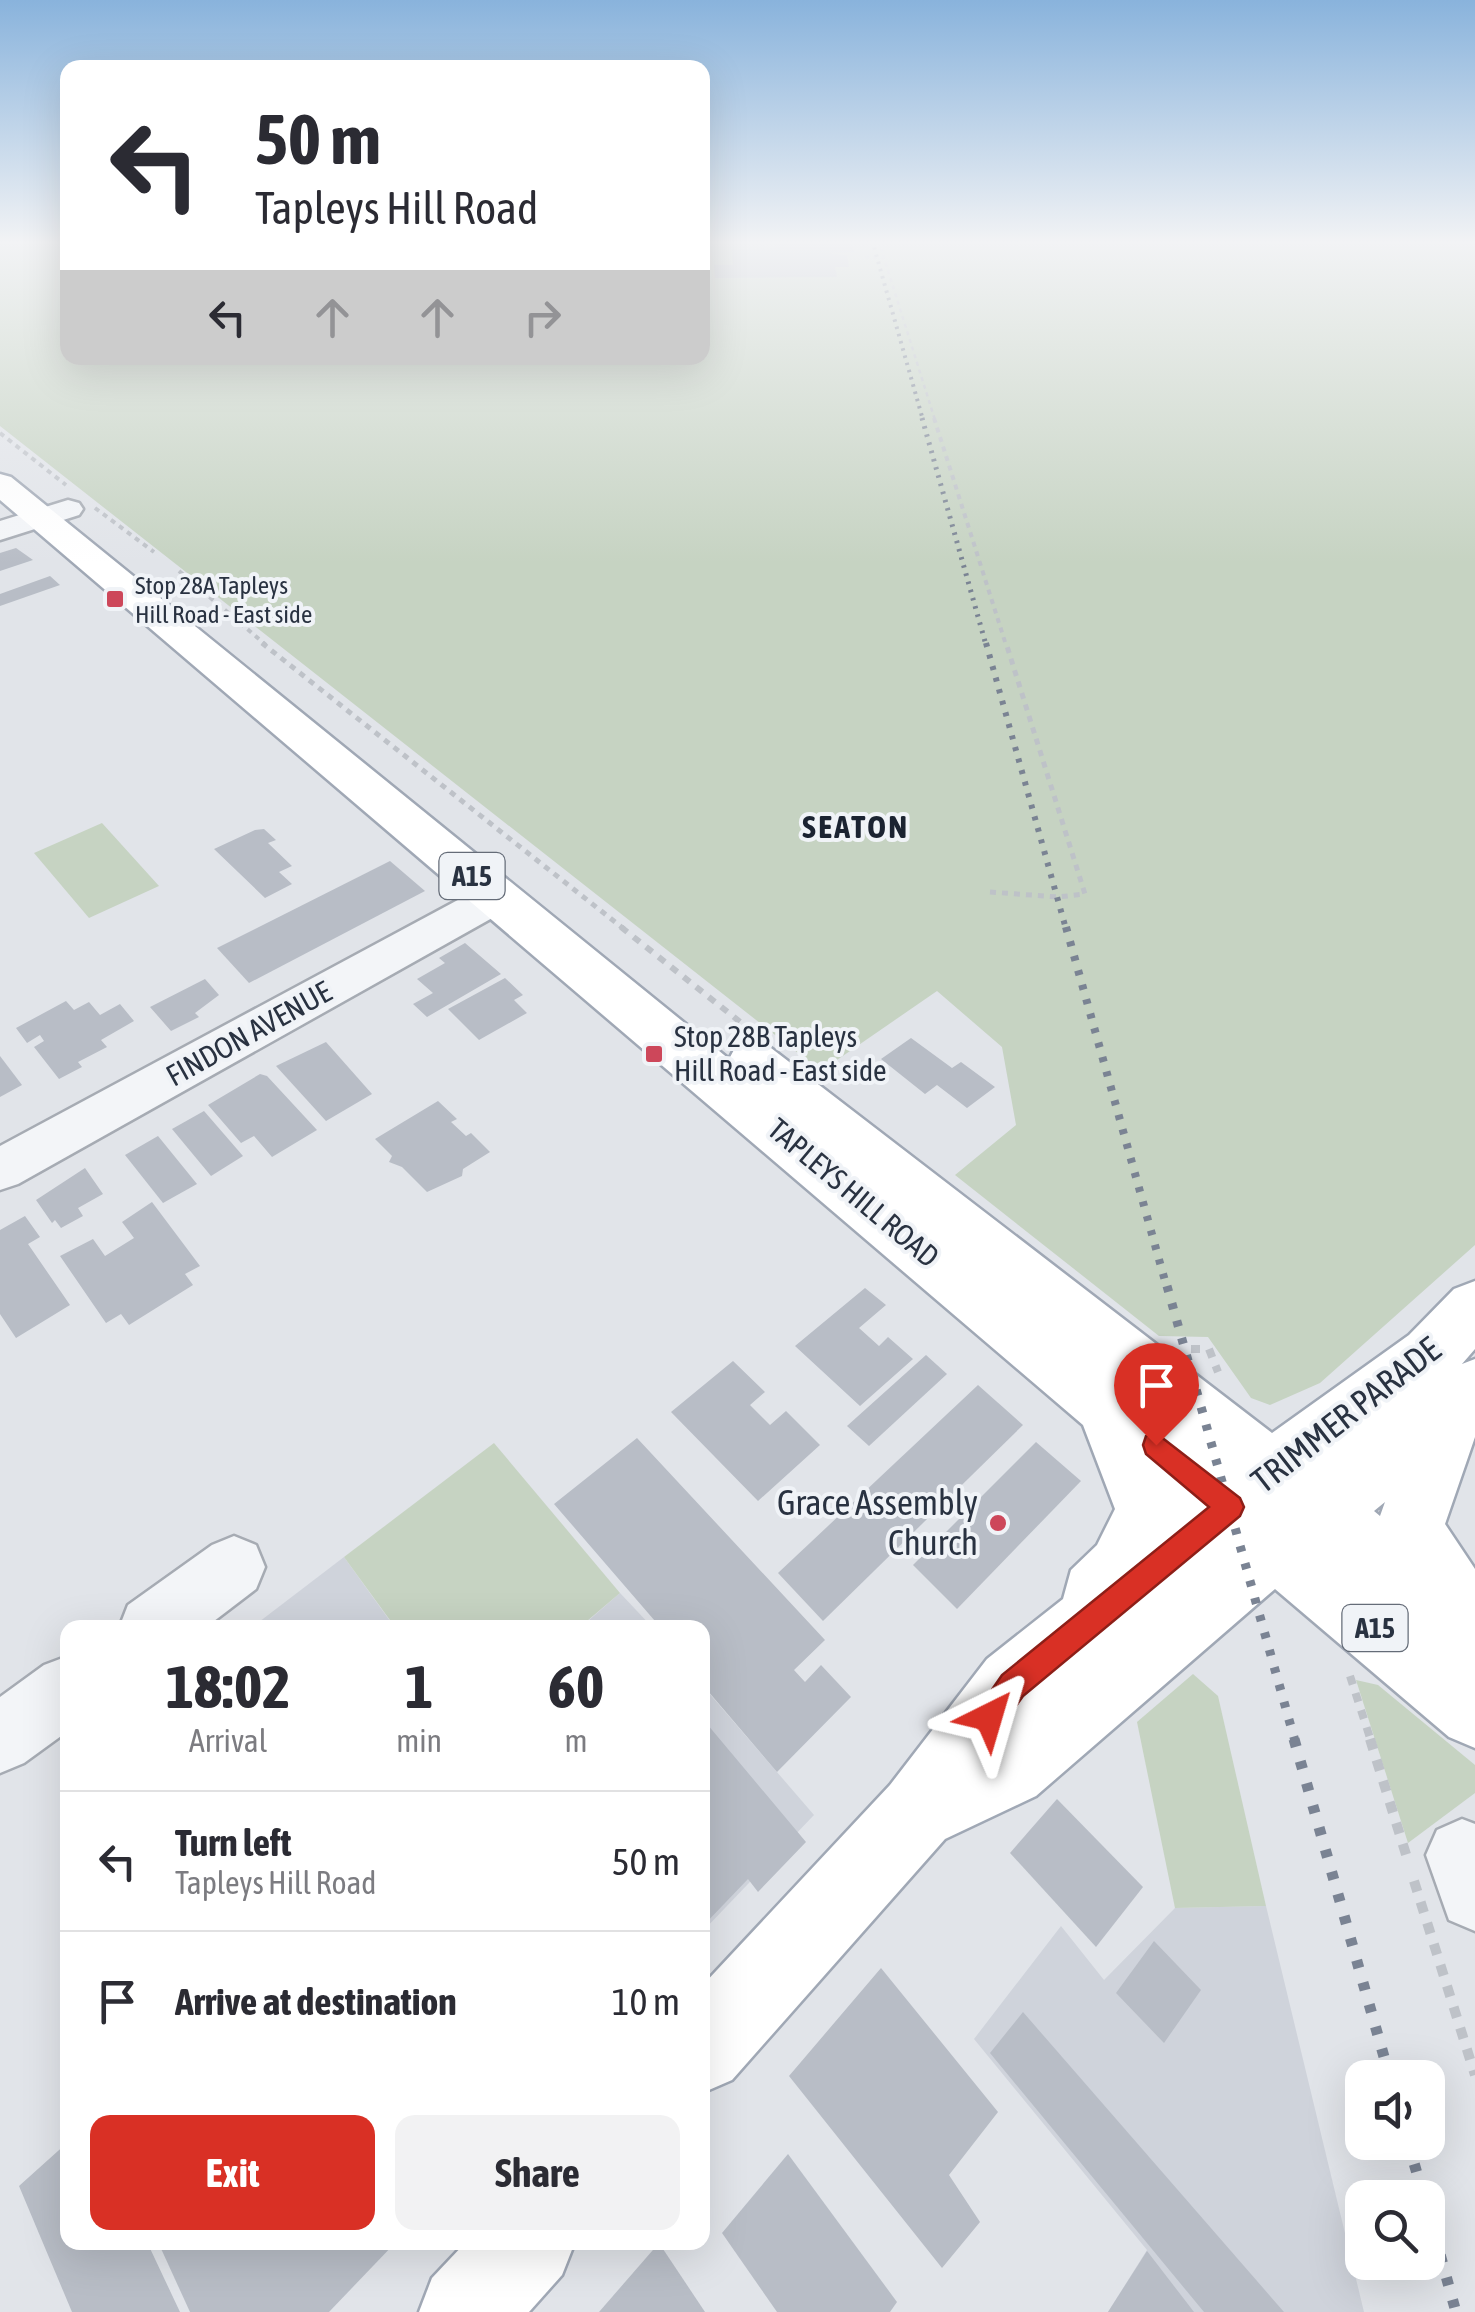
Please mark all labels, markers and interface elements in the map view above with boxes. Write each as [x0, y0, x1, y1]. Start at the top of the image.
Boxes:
text: 50 m [255, 99, 381, 179]
icon: left [90, 100, 220, 230]
text: Tapleys Hill Road [255, 182, 538, 234]
icon: left [200, 290, 255, 345]
icon: ahead [305, 290, 360, 345]
icon: ahead [410, 290, 465, 345]
icon: right [515, 290, 570, 345]
place label: Stop 28A Tapleys Hill Road - East side [135, 571, 312, 628]
marker: Stop 28A Tapleys Hill Road - East side [104, 588, 126, 610]
district label: SEATON [802, 808, 910, 845]
road number: A15 [440, 853, 504, 899]
street label: FINDON AVENUE [160, 974, 337, 1092]
place label: Stop 28B Tapleys Hill Road - East side [674, 1019, 887, 1087]
marker: Stop 28B Tapleys Hill Road - East side [643, 1043, 665, 1065]
street label: TAPLEYS HILL ROAD [762, 1111, 946, 1273]
street label: TRIMMER PARADE [1243, 1328, 1448, 1500]
pin [1114, 1343, 1199, 1446]
icon: arrive [1129, 1358, 1184, 1413]
place label: Grace Assembly Church [777, 1482, 978, 1562]
marker: Grace Assembly Church [987, 1512, 1009, 1534]
road number: A15 [1342, 1605, 1408, 1651]
text: 18:02 [166, 1652, 290, 1721]
text: 1 [405, 1652, 433, 1721]
text: 60 [548, 1652, 604, 1721]
position arrow [937, 1665, 1041, 1769]
text: Arrival [189, 1722, 267, 1759]
text: min [396, 1722, 442, 1759]
text: m [564, 1722, 588, 1759]
text: Turn left [175, 1821, 291, 1864]
icon: left [90, 1834, 145, 1889]
text: 50 m [612, 1840, 680, 1883]
text: Tapleys Hill Road [175, 1864, 376, 1901]
icon: arrive [90, 1974, 145, 2029]
text: Arrive at destination [175, 1980, 457, 2023]
text: 10 m [612, 1980, 680, 2023]
map controls [1345, 2060, 1445, 2280]
button: sound [1345, 2060, 1445, 2160]
button: Exit [90, 2115, 375, 2230]
button: Share [395, 2115, 680, 2230]
button: search [1345, 2180, 1445, 2280]

